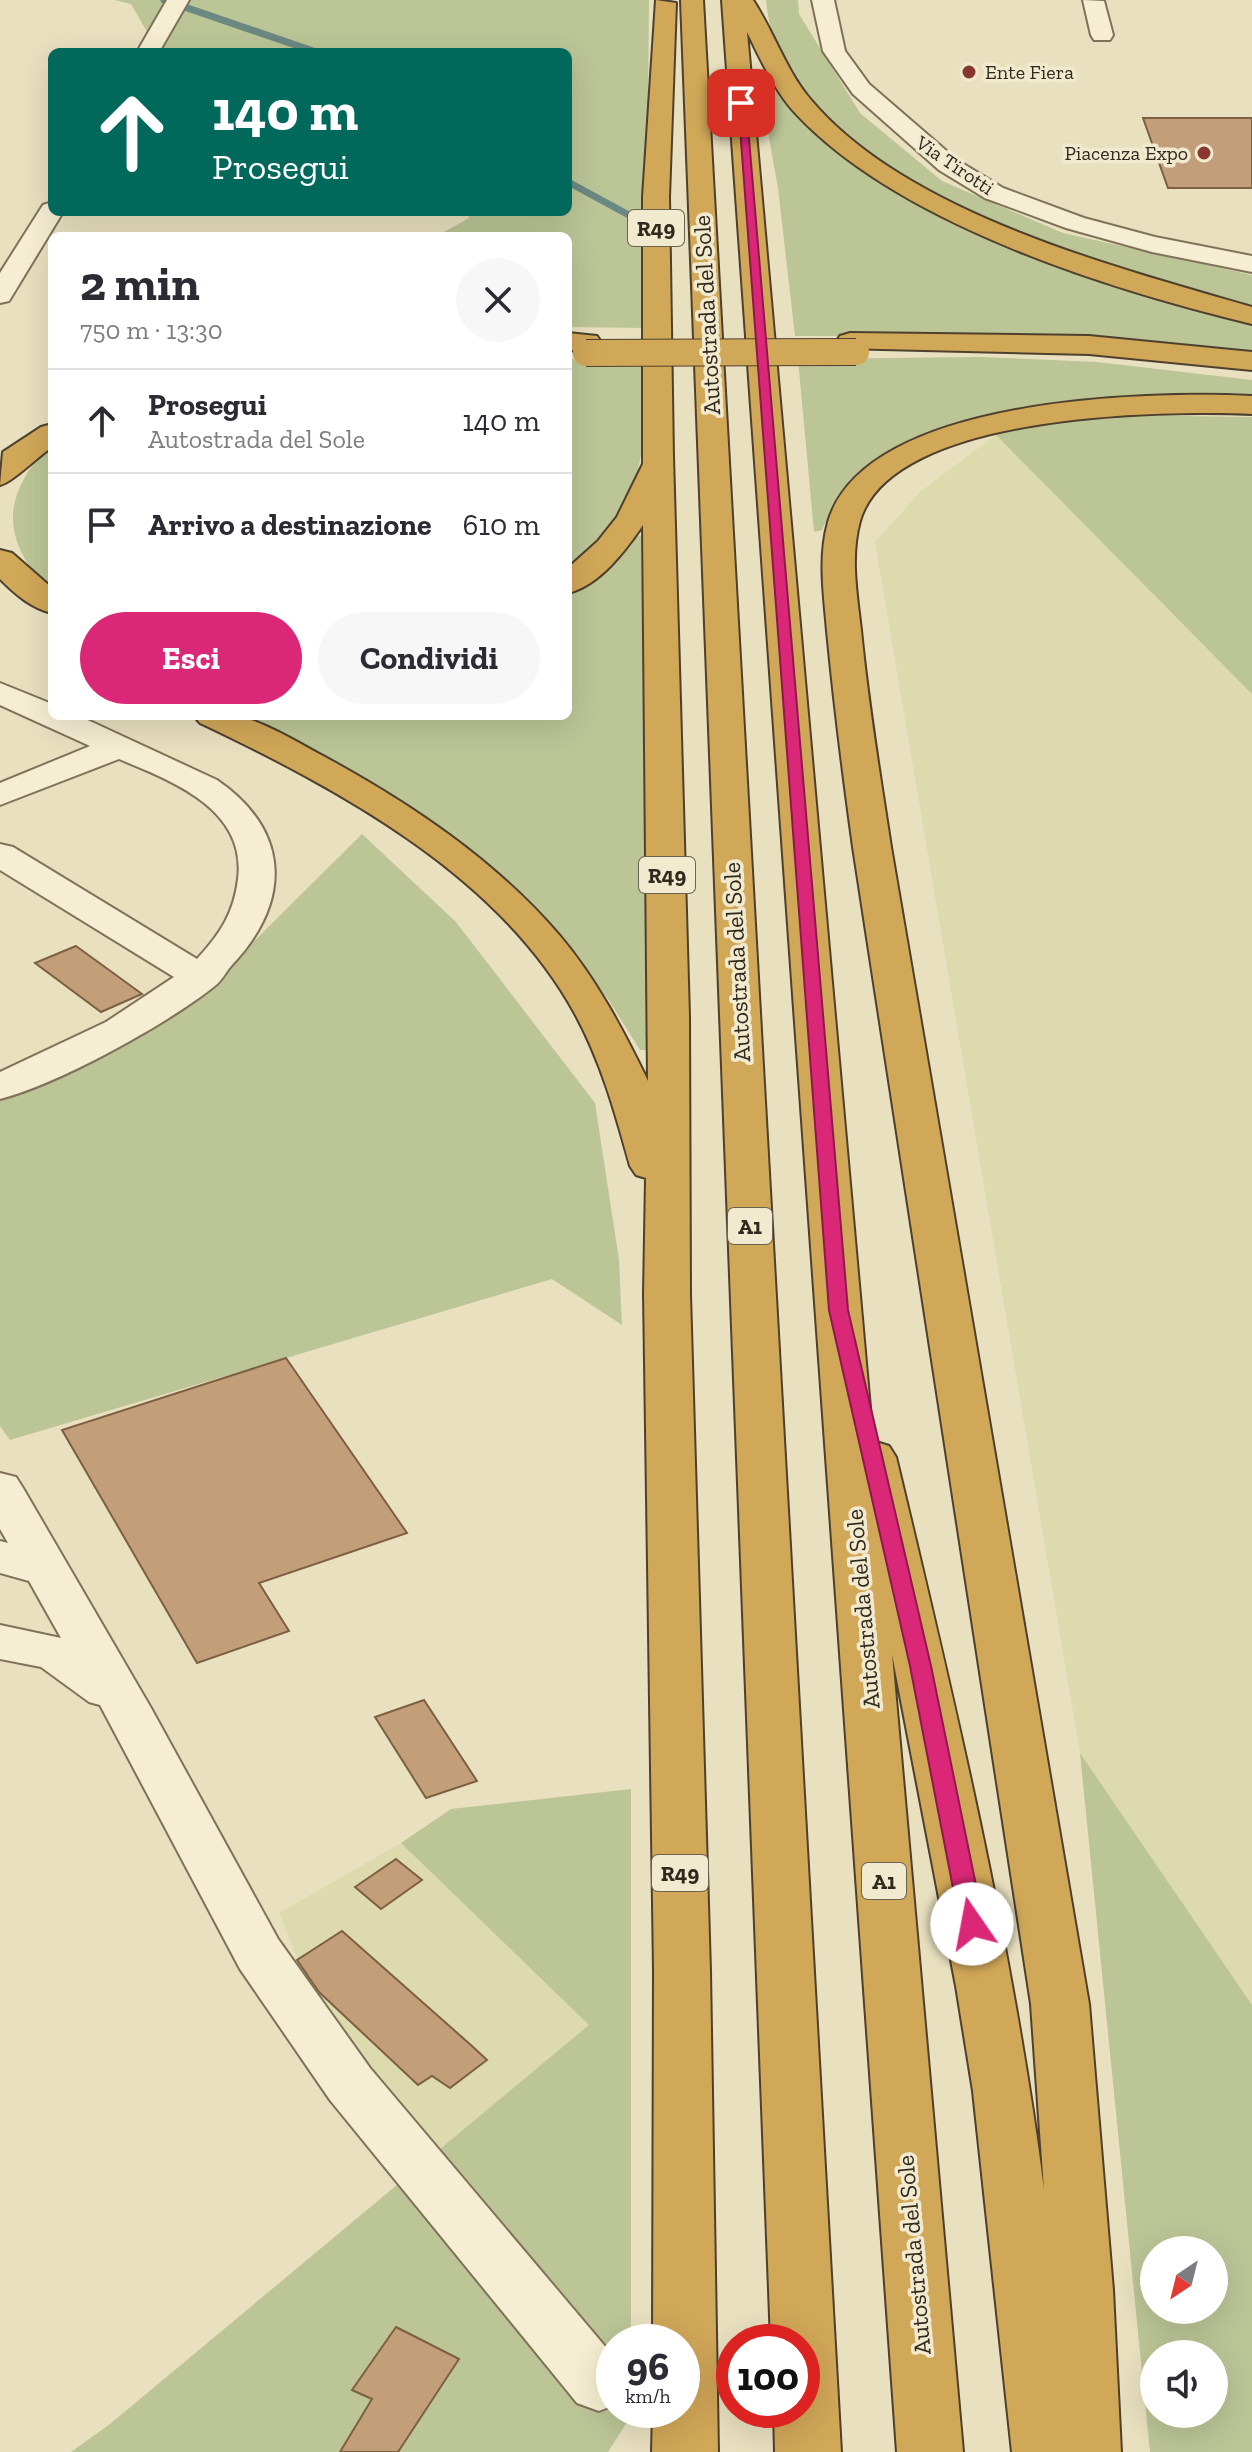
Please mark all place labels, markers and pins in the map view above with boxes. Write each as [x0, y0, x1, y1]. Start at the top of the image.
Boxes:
place label: Ente Fiera [985, 60, 1074, 84]
marker: Ente Fiera [960, 63, 978, 81]
pin [707, 69, 775, 137]
place label: Piacenza Expo [1064, 141, 1188, 165]
marker: Piacenza Expo [1195, 144, 1213, 162]

